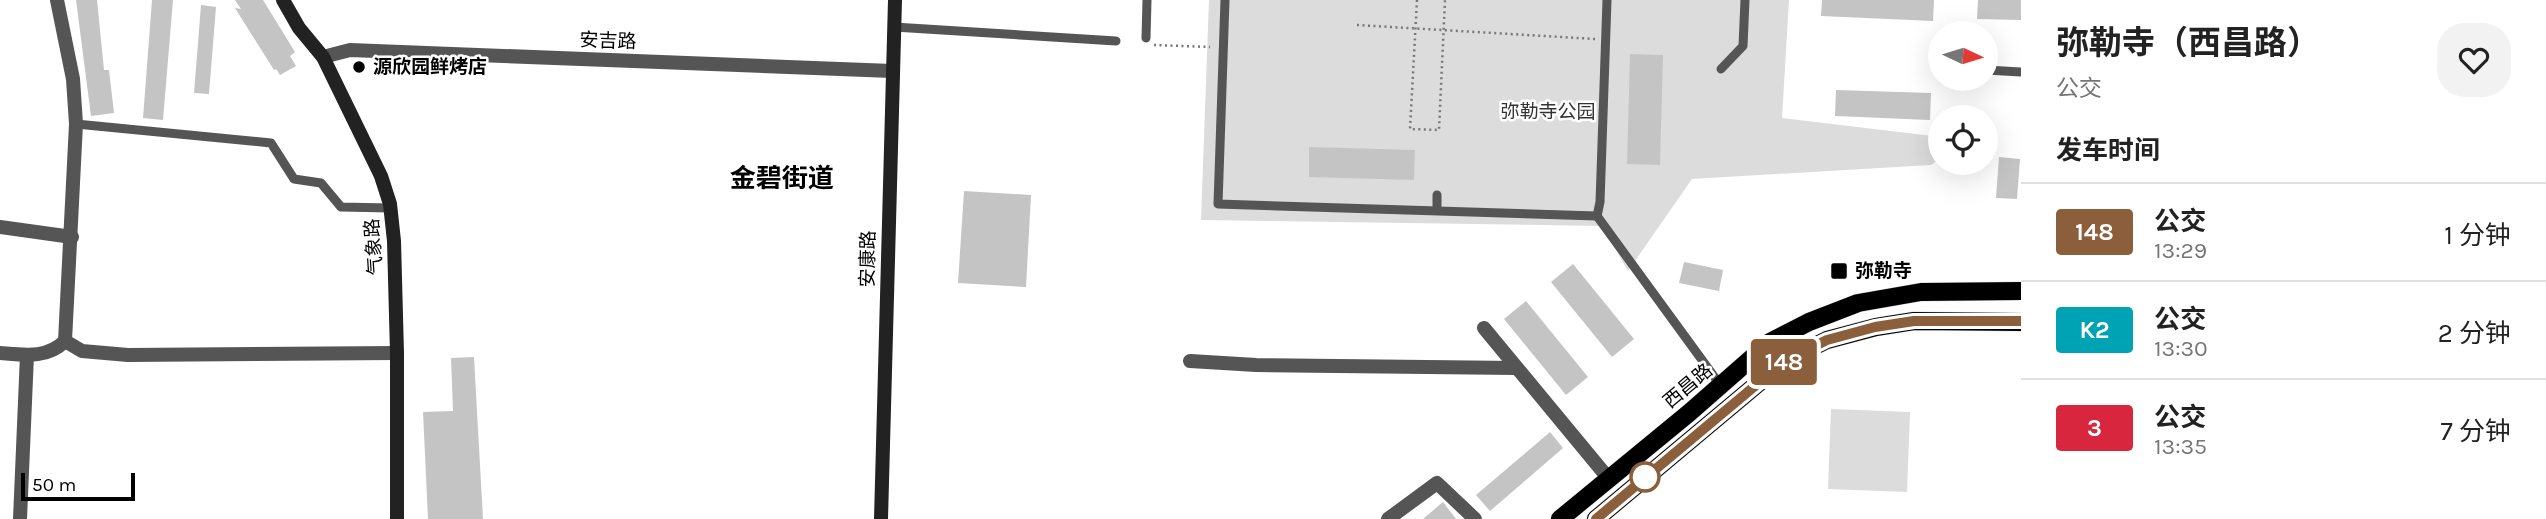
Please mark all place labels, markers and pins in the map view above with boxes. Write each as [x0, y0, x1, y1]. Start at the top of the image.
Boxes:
place label: 源欣园鲜烤店 [373, 56, 487, 78]
marker: 源欣园鲜烤店 [351, 59, 367, 75]
place label: 弥勒寺 [1855, 260, 1912, 282]
marker: 弥勒寺 [1829, 261, 1849, 281]
unlabelled marker [1630, 462, 1660, 492]

